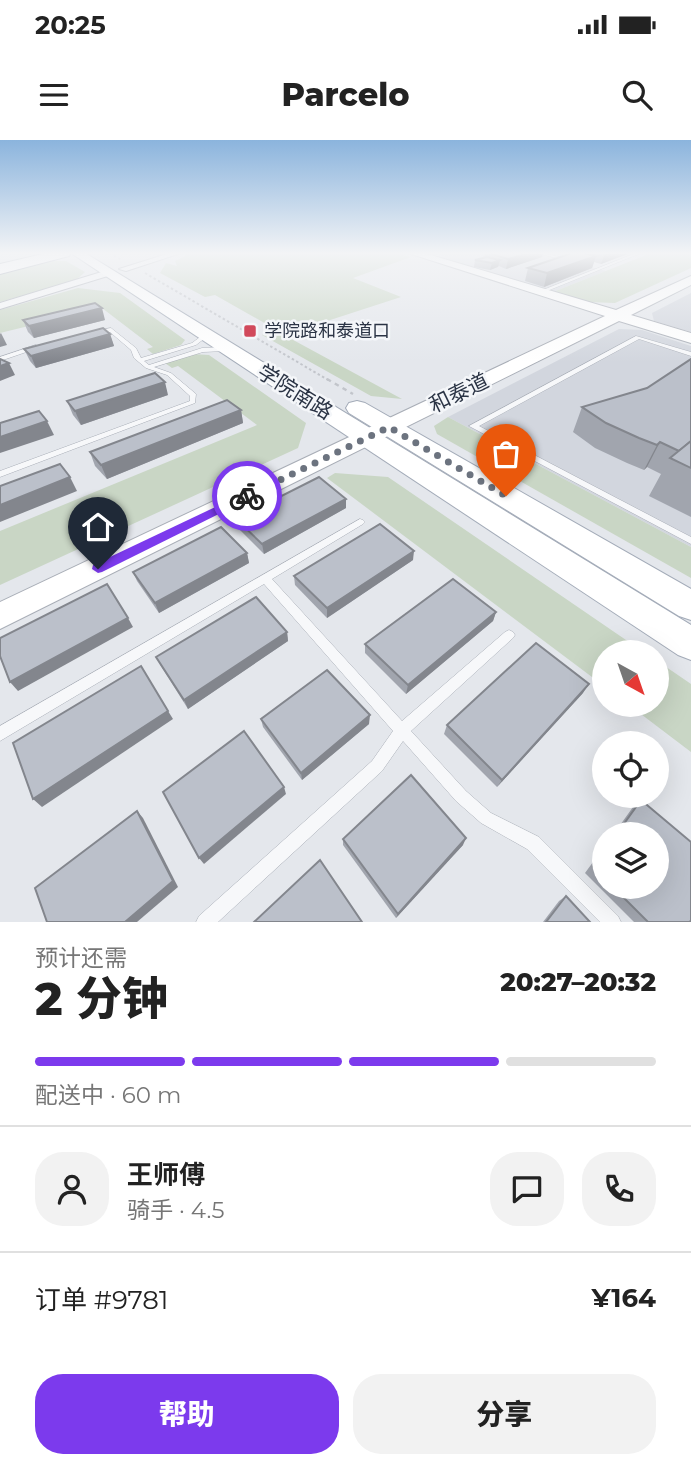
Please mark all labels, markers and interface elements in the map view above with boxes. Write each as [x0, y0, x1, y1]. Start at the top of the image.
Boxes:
text: 20:25 [35, 9, 106, 41]
text: Parcelo [281, 75, 410, 114]
icon: menu [35, 76, 73, 114]
icon: search [618, 76, 656, 114]
place label: 学院路和泰道口 [264, 320, 390, 342]
marker: 学院路和泰道口 [242, 323, 258, 339]
street label: 学院南路 [253, 359, 338, 424]
street label: 和泰道 [425, 368, 493, 418]
pin [476, 424, 536, 496]
icon: bag [487, 435, 525, 473]
courier [212, 461, 282, 531]
icon: bike [228, 477, 266, 515]
pin [68, 497, 128, 569]
icon: home [79, 508, 117, 546]
north arrow [592, 640, 668, 718]
map controls [592, 640, 669, 899]
button: locate [592, 731, 669, 808]
button: layers [592, 822, 669, 899]
text: 预计还需 [35, 944, 127, 972]
text: 20:27–20:32 [500, 966, 656, 998]
text: 2 分钟 [35, 970, 168, 1027]
text: 配送中 · 60 m [35, 1081, 182, 1109]
button: person [35, 1152, 109, 1226]
button: chat [490, 1152, 564, 1226]
button: phone [582, 1152, 656, 1226]
text: 王师傅 [127, 1159, 205, 1191]
text: 骑手 · 4.5 [127, 1196, 224, 1224]
text: ¥164 [591, 1282, 656, 1314]
text: 订单 #9781 [35, 1284, 168, 1316]
button: 帮助 [35, 1374, 339, 1454]
button: 分享 [353, 1374, 656, 1454]

